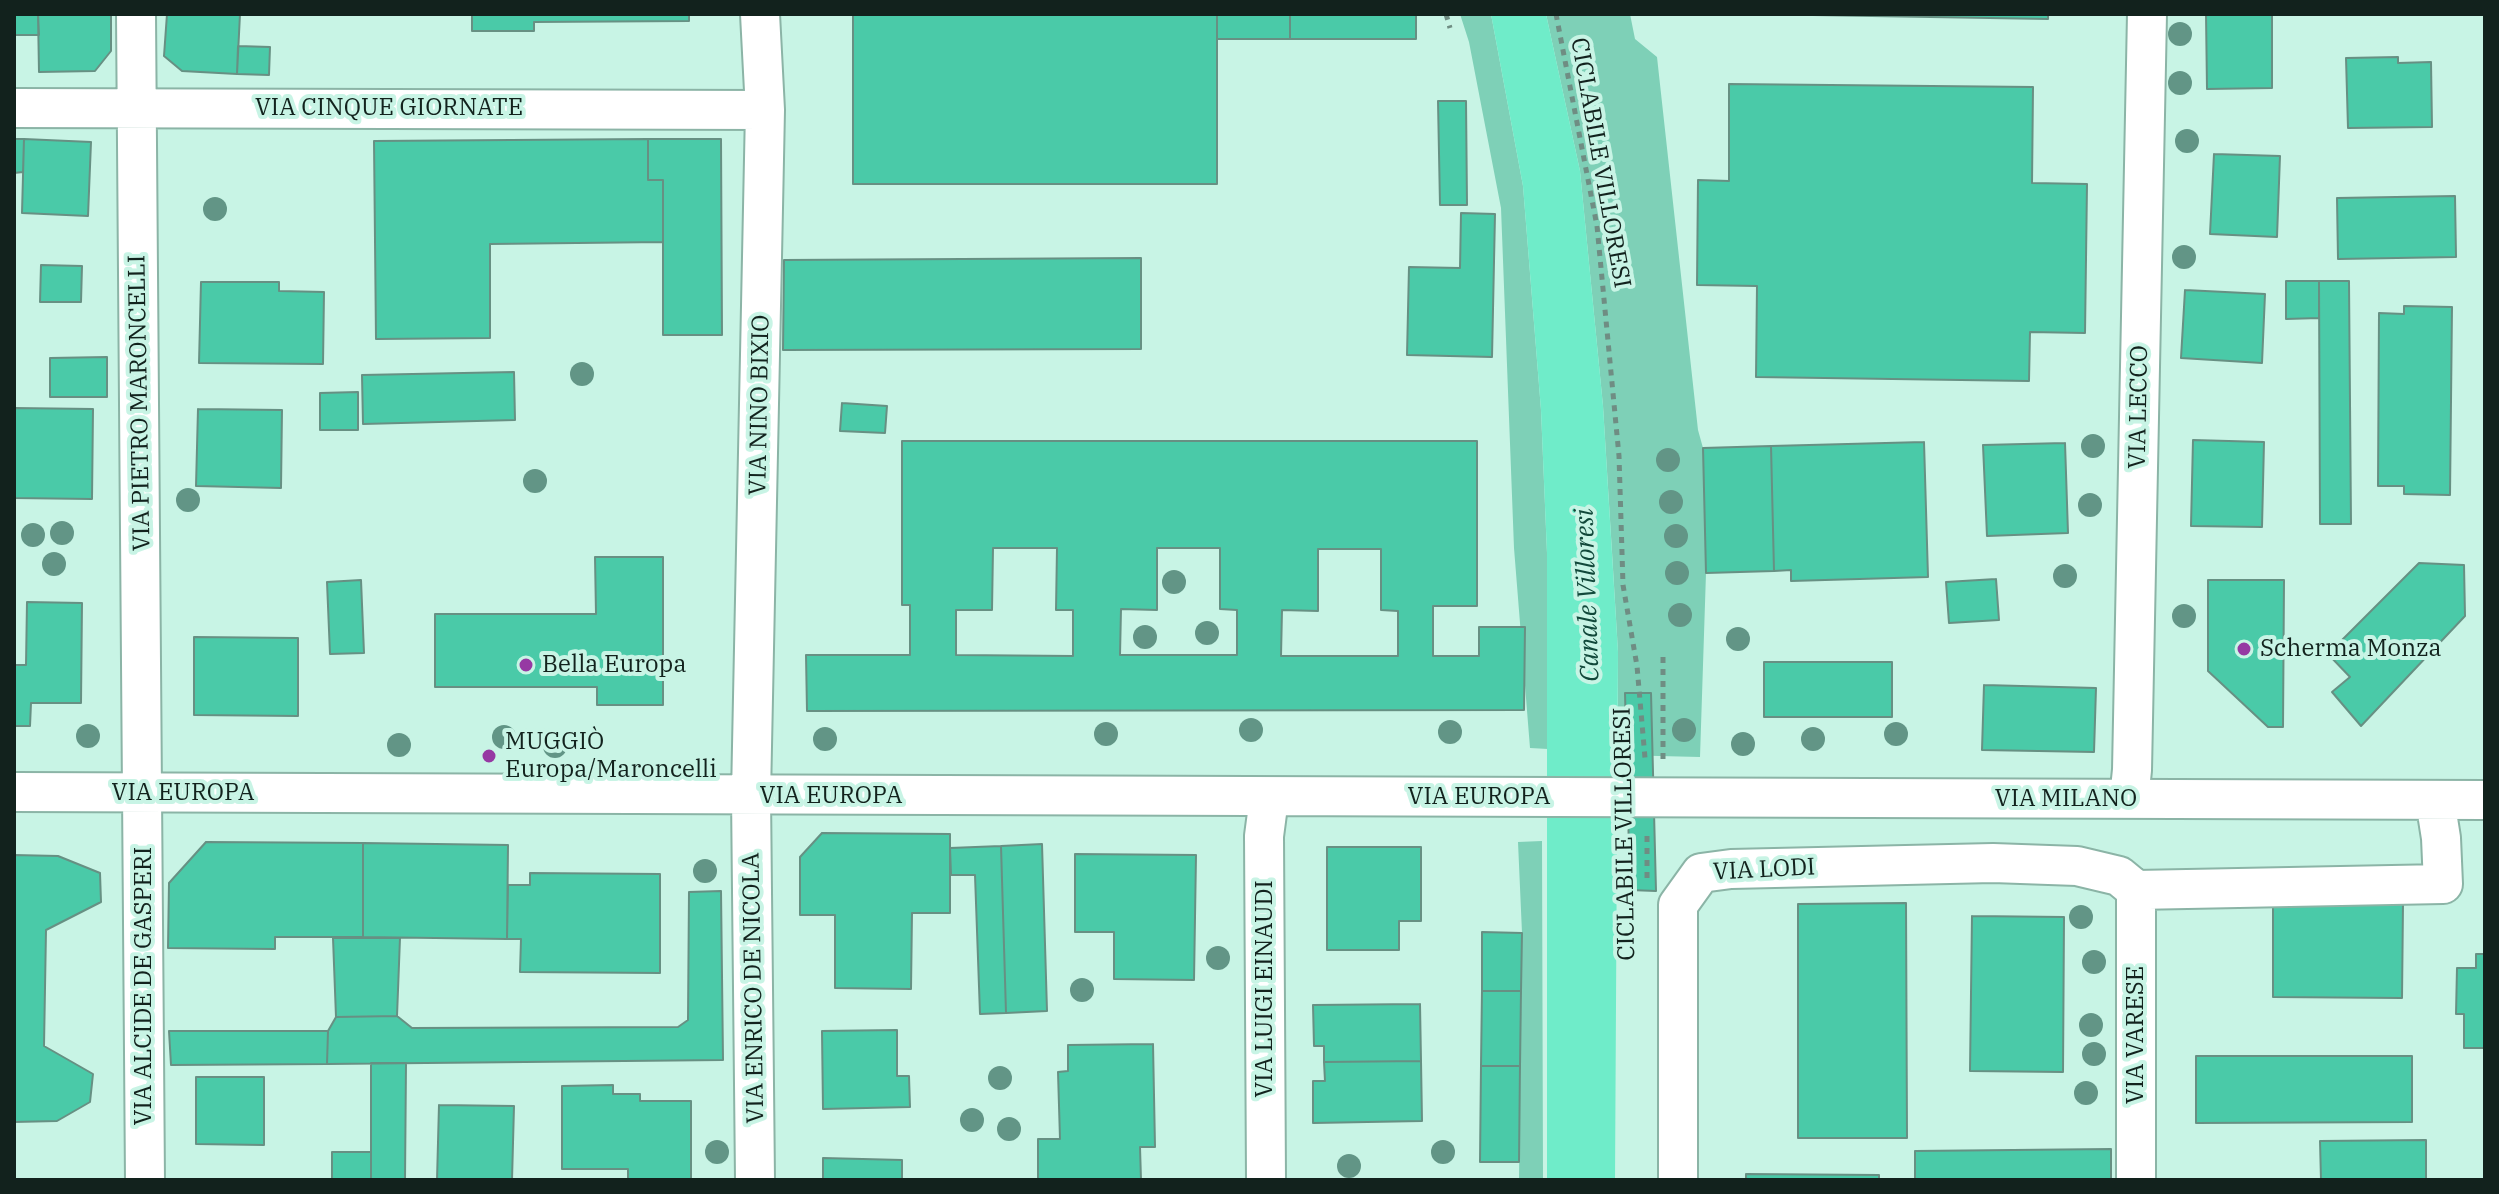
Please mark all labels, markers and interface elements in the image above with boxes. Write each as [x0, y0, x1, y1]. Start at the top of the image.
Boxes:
street label: CICLABILE VILLORESI [1564, 36, 1636, 290]
street label: VIA CINQUE GIORNATE [255, 94, 523, 122]
street label: VIA PIETRO MARONCELLI [123, 255, 157, 551]
street label: VIA NINO BIXIO [744, 314, 776, 496]
street label: VIA LECCO [2124, 345, 2154, 469]
water label: Canale Villoresi [1569, 508, 1607, 682]
place label: Scherma Monza [2260, 635, 2442, 663]
marker: Scherma Monza [2235, 640, 2253, 658]
place label: Bella Europa [542, 651, 686, 679]
marker: Bella Europa [517, 656, 535, 674]
street label: CICLABILE VILLORESI [1608, 707, 1642, 961]
place label: MUGGIÒ Europa/Maroncelli [505, 728, 717, 784]
marker: MUGGIÒ Europa/Maroncelli [480, 747, 498, 765]
street label: VIA EUROPA [112, 779, 254, 807]
street label: VIA EUROPA [760, 782, 902, 810]
street label: VIA EUROPA [1408, 783, 1550, 811]
street label: VIA MILANO [1995, 785, 2137, 813]
street label: VIA ALCIDE DE GASPERI [130, 847, 158, 1125]
street label: VIA ENRICO DE NICOLA [737, 852, 771, 1124]
street label: VIA LODI [1712, 853, 1816, 887]
street label: VIA LUIGI EINAUDI [1251, 880, 1279, 1098]
street label: VIA VARESE [2122, 966, 2150, 1104]

